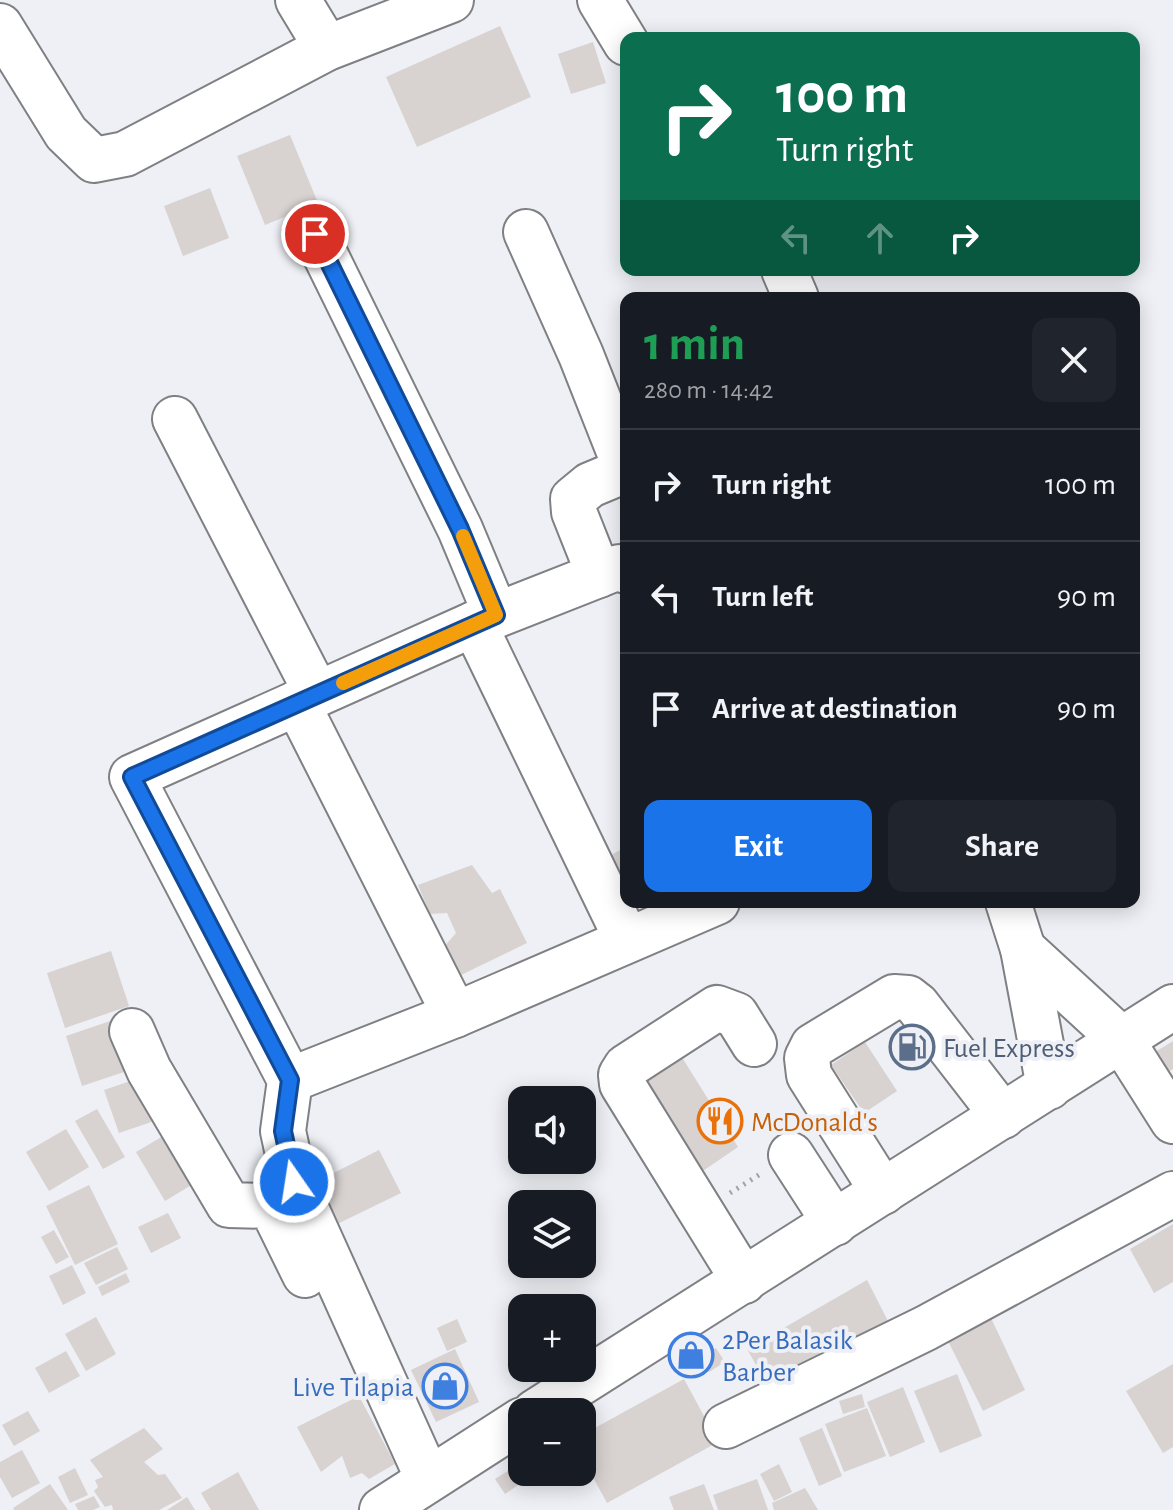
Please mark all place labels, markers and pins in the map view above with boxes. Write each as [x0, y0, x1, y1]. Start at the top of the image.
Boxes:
pin [281, 200, 349, 268]
fuel station icon: Fuel Express [888, 1023, 936, 1071]
place label: Fuel Express [943, 1035, 1075, 1063]
restaurant icon: McDonald's [696, 1097, 744, 1145]
place label: McDonald's [751, 1109, 878, 1137]
place label: 2Per Balasik Barber [722, 1327, 853, 1387]
shop icon: 2Per Balasik Barber [667, 1331, 715, 1379]
shop icon: Live Tilapia [421, 1362, 469, 1410]
place label: Live Tilapia [292, 1374, 414, 1402]

